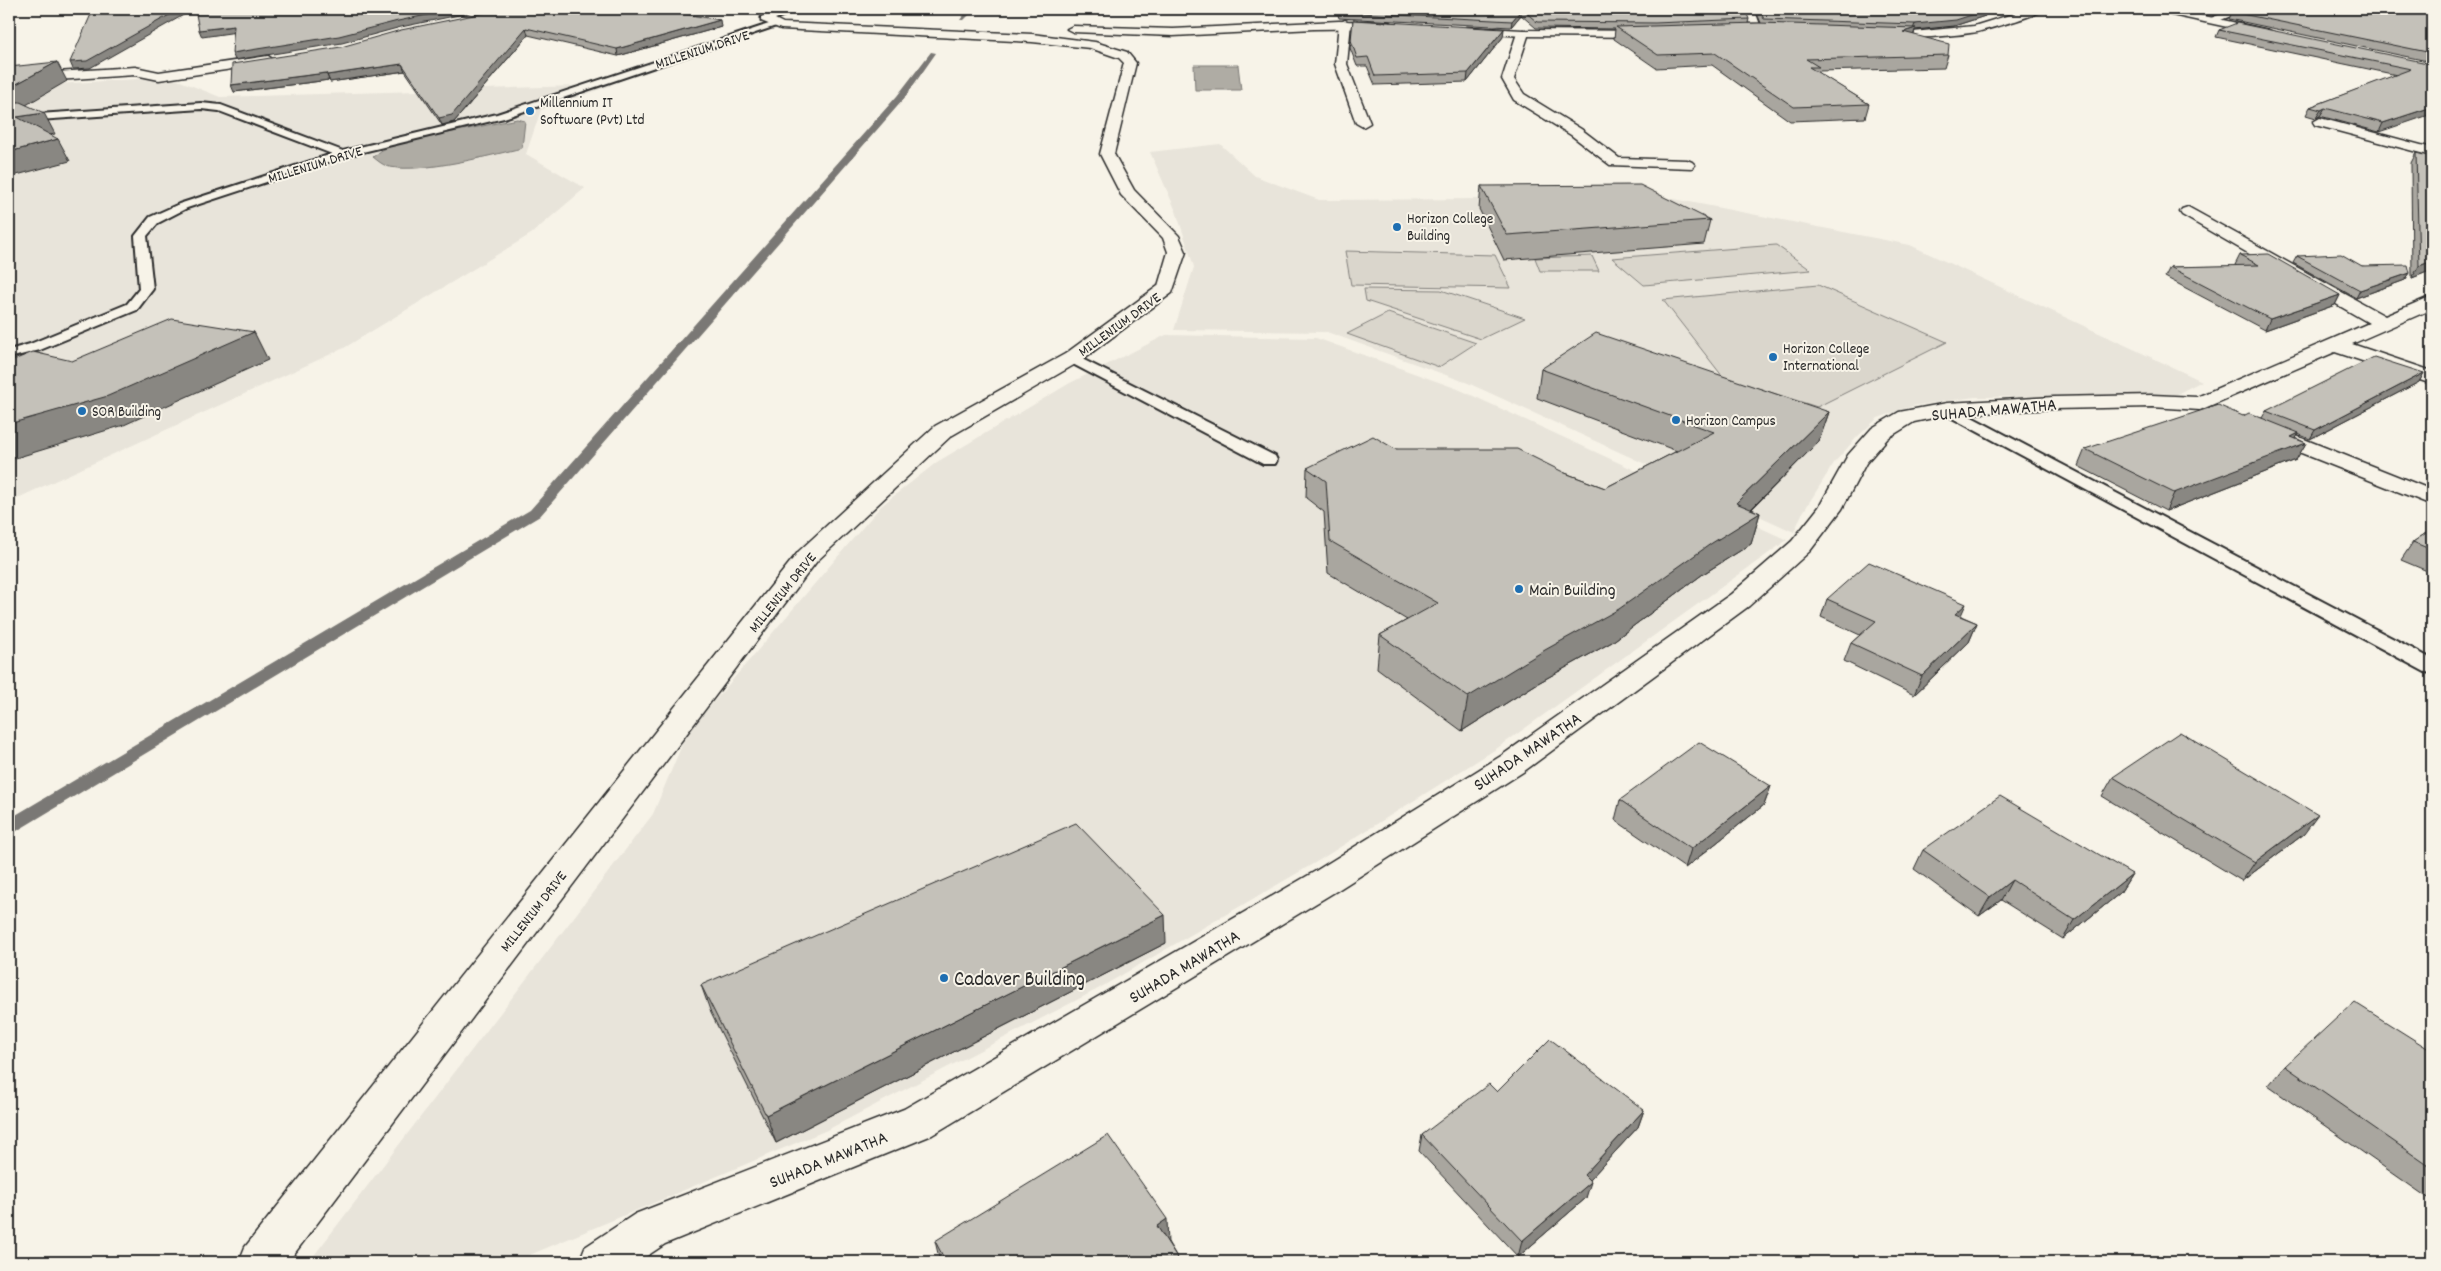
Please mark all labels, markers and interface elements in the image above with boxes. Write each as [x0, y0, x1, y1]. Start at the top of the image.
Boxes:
street label: MILLENIUM DRIVE [653, 25, 753, 76]
place label: Millennium IT Software (Pvt) Ltd [540, 93, 645, 132]
marker: Millennium IT Software (Pvt) Ltd [524, 105, 536, 117]
street label: MILLENIUM DRIVE [266, 141, 366, 191]
place label: Horizon College Building [1407, 209, 1494, 248]
marker: Horizon College Building [1391, 221, 1403, 233]
street label: MILLENIUM DRIVE [1074, 288, 1166, 363]
place label: Horizon College International [1783, 339, 1870, 378]
marker: Horizon College International [1767, 351, 1779, 363]
street label: SUHADA MAWATHA [1931, 394, 2058, 429]
place label: SOR Building [92, 402, 161, 424]
marker: SOR Building [76, 405, 88, 417]
place label: Horizon Campus [1686, 411, 1776, 433]
marker: Horizon Campus [1670, 414, 1682, 426]
street label: MILLENIUM DRIVE [744, 548, 823, 638]
place label: Main Building [1529, 579, 1616, 604]
marker: Main Building [1513, 583, 1525, 595]
street label: SUHADA MAWATHA [1469, 707, 1588, 799]
street label: MILLENIUM DRIVE [496, 867, 573, 958]
street label: SUHADA MAWATHA [1125, 925, 1246, 1011]
place label: Cadaver Building [954, 966, 1085, 996]
marker: Cadaver Building [938, 972, 950, 984]
street label: SUHADA MAWATHA [766, 1126, 892, 1196]

